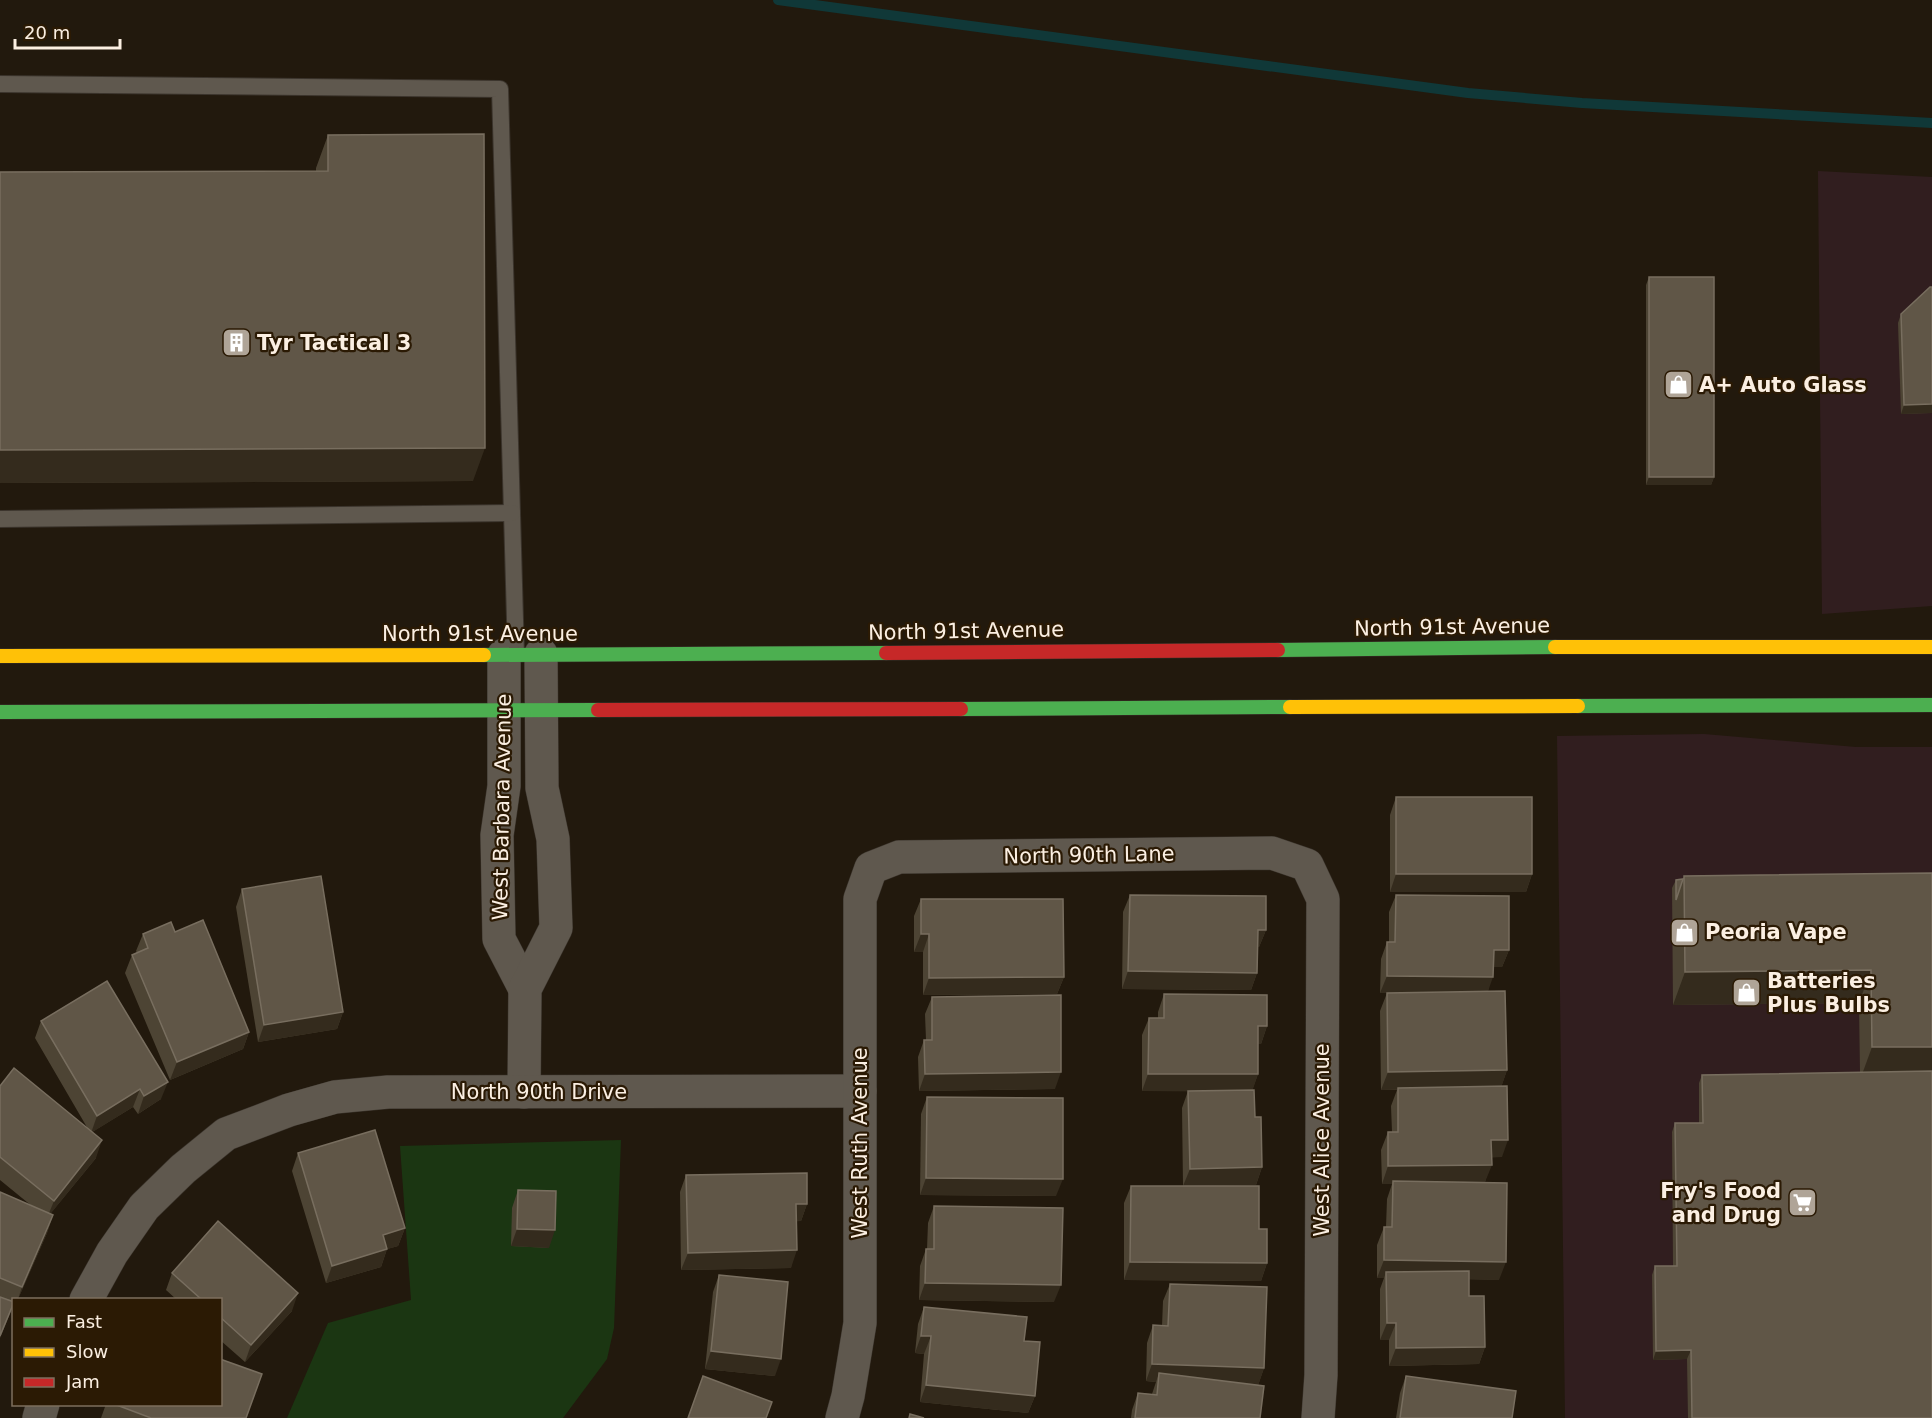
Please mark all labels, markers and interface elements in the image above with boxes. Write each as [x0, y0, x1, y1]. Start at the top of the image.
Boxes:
scale bar [15, 12, 120, 50]
text: 20 m [24, 22, 70, 43]
building icon: Tyr Tactical 3 [220, 327, 252, 359]
place label: Tyr Tactical 3 [257, 331, 411, 355]
shop icon: A+ Auto Glass [1662, 369, 1694, 401]
place label: A+ Auto Glass [1699, 373, 1867, 397]
street label: North 91st Avenue [1354, 613, 1550, 641]
street label: North 91st Avenue [868, 617, 1064, 645]
street label: North 91st Avenue [382, 622, 578, 646]
street label: West Barbara Avenue [488, 693, 516, 921]
street label: North 90th Lane [1003, 842, 1175, 868]
shop icon: Peoria Vape [1668, 916, 1700, 948]
place label: Peoria Vape [1705, 920, 1847, 944]
place label: Batteries Plus Bulbs [1767, 969, 1890, 1017]
shop icon: Batteries Plus Bulbs [1730, 977, 1762, 1009]
street label: West Alice Avenue [1310, 1043, 1334, 1237]
street label: West Ruth Avenue [848, 1047, 872, 1239]
street label: North 90th Drive [451, 1080, 627, 1104]
place label: Fry's Food and Drug [1660, 1179, 1781, 1227]
supermarket icon: Fry's Food and Drug [1786, 1187, 1818, 1219]
legend [12, 1298, 222, 1406]
text: Fast [66, 1311, 102, 1332]
text: Slow [66, 1341, 108, 1362]
text: Jam [65, 1371, 100, 1392]

